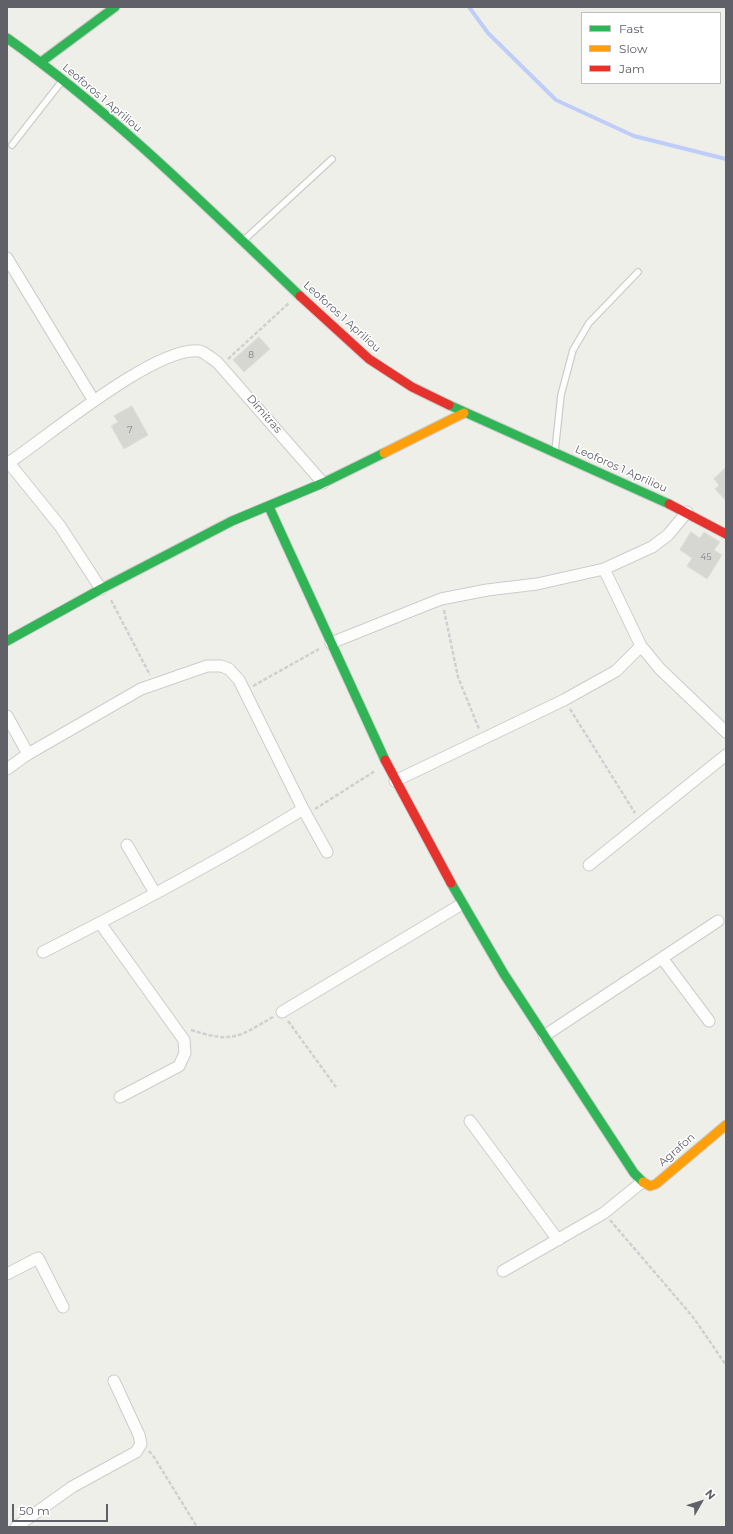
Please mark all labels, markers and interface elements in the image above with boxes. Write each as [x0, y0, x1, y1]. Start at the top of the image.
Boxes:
legend [581, 12, 721, 84]
text: Fast [619, 21, 644, 36]
text: Slow [619, 41, 648, 56]
street label: Leoforos 1 Apriliou [60, 61, 144, 135]
text: Jam [619, 61, 645, 76]
street label: Leoforos 1 Apriliou [301, 279, 383, 355]
house number: 8 [248, 350, 254, 360]
street label: Dimitras [244, 392, 284, 436]
house number: 7 [127, 425, 133, 435]
street label: Leoforos 1 Apriliou [573, 443, 669, 495]
house number: 45 [700, 552, 712, 562]
street label: Agrafon [656, 1131, 698, 1169]
north arrow [681, 1482, 721, 1522]
text: N [702, 1487, 719, 1502]
scale bar [14, 1496, 110, 1522]
text: 50 m [19, 1503, 50, 1518]

